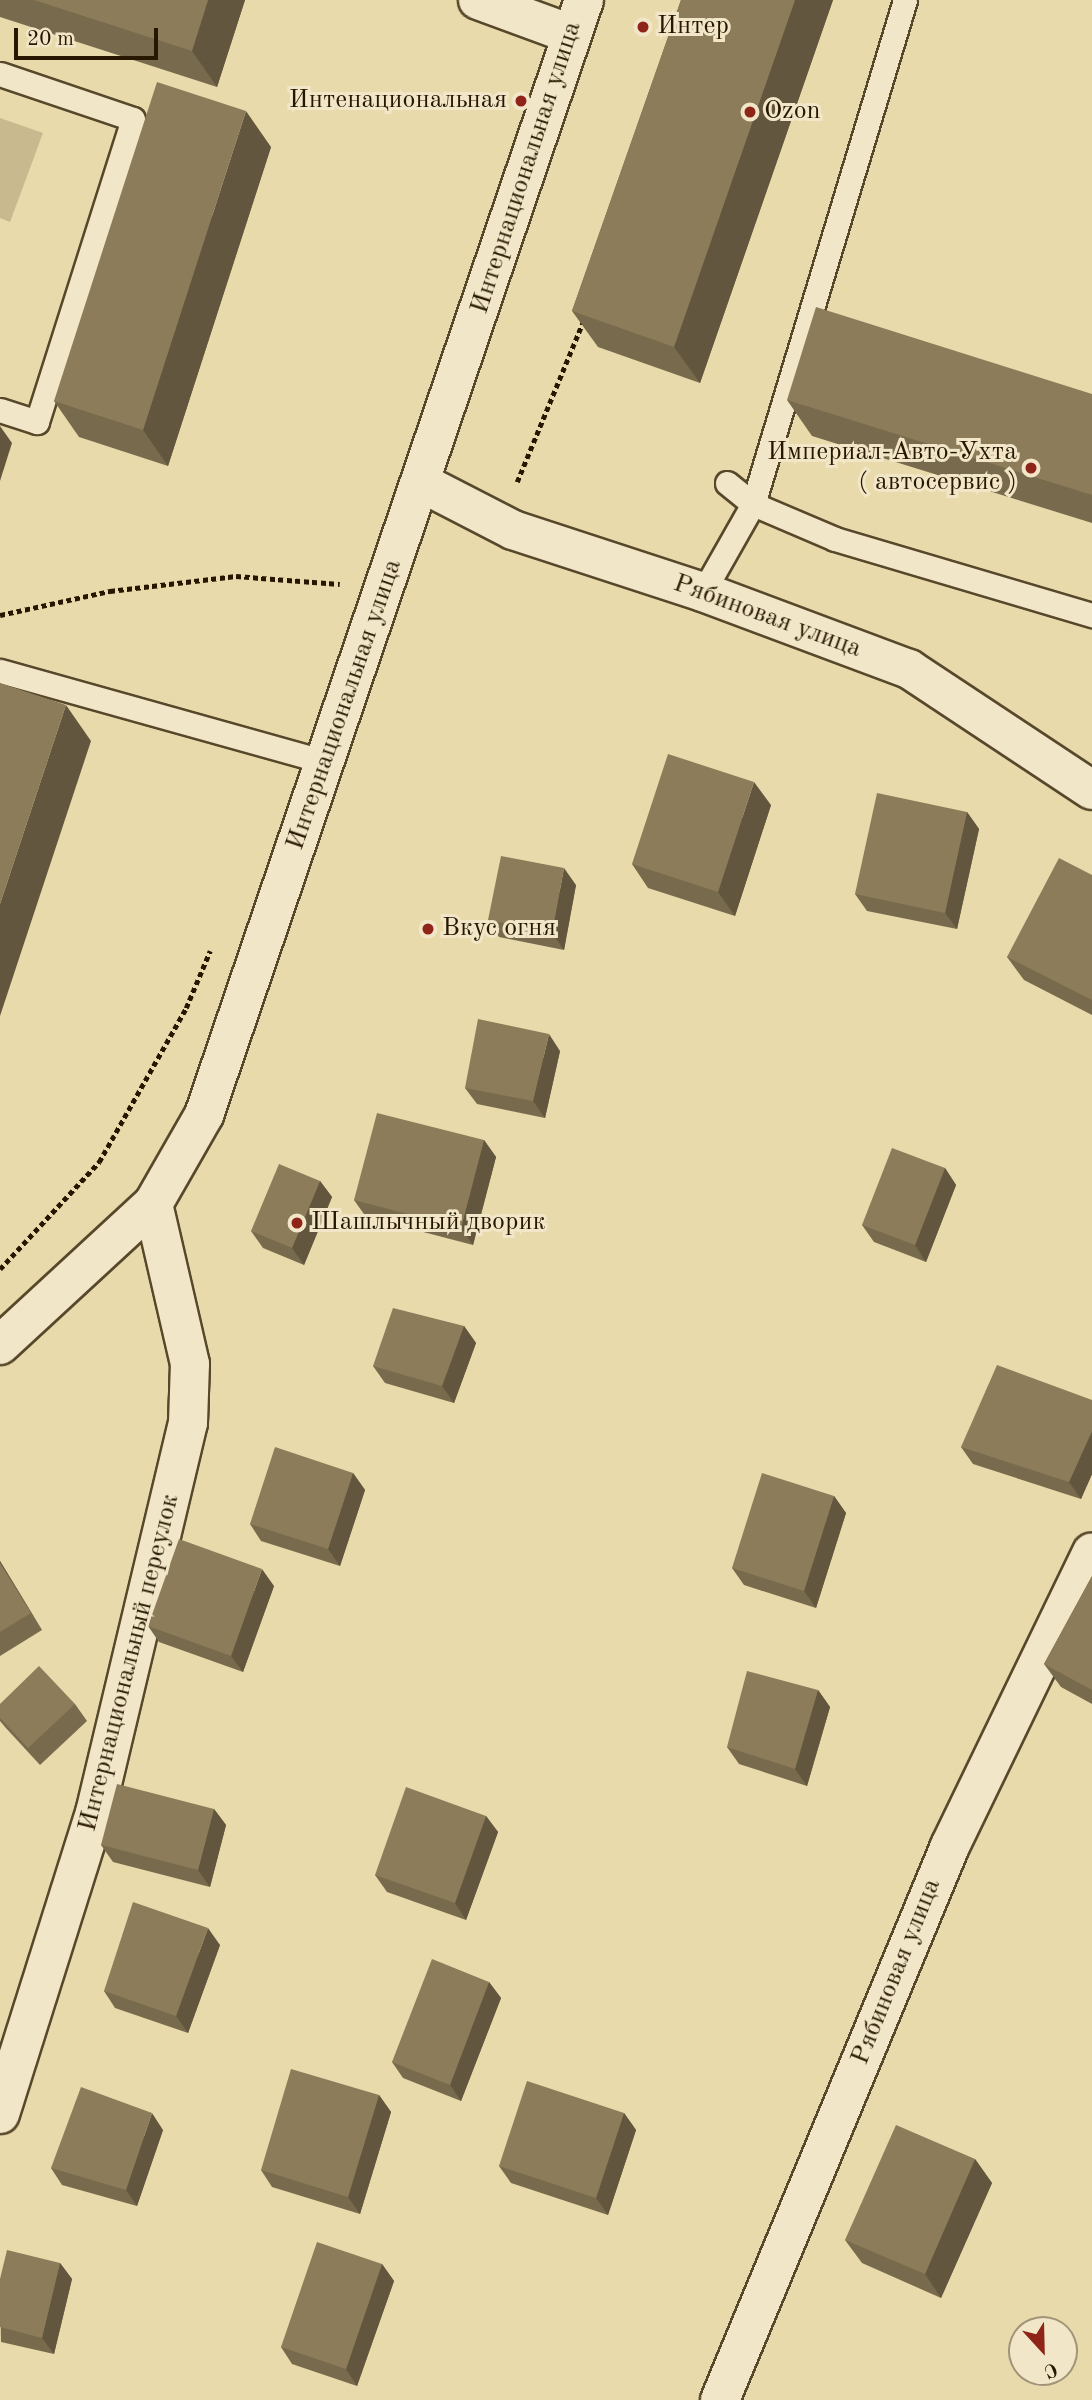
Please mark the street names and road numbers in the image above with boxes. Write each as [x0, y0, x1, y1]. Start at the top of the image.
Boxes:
street label: Интернациональная улица [465, 18, 589, 318]
street label: Интернациональная улица [281, 555, 409, 855]
street label: Рябиновая улица [669, 569, 865, 665]
street label: Интернациональный переулок [73, 1491, 187, 1835]
street label: Рябиновая улица [845, 1874, 949, 2070]

